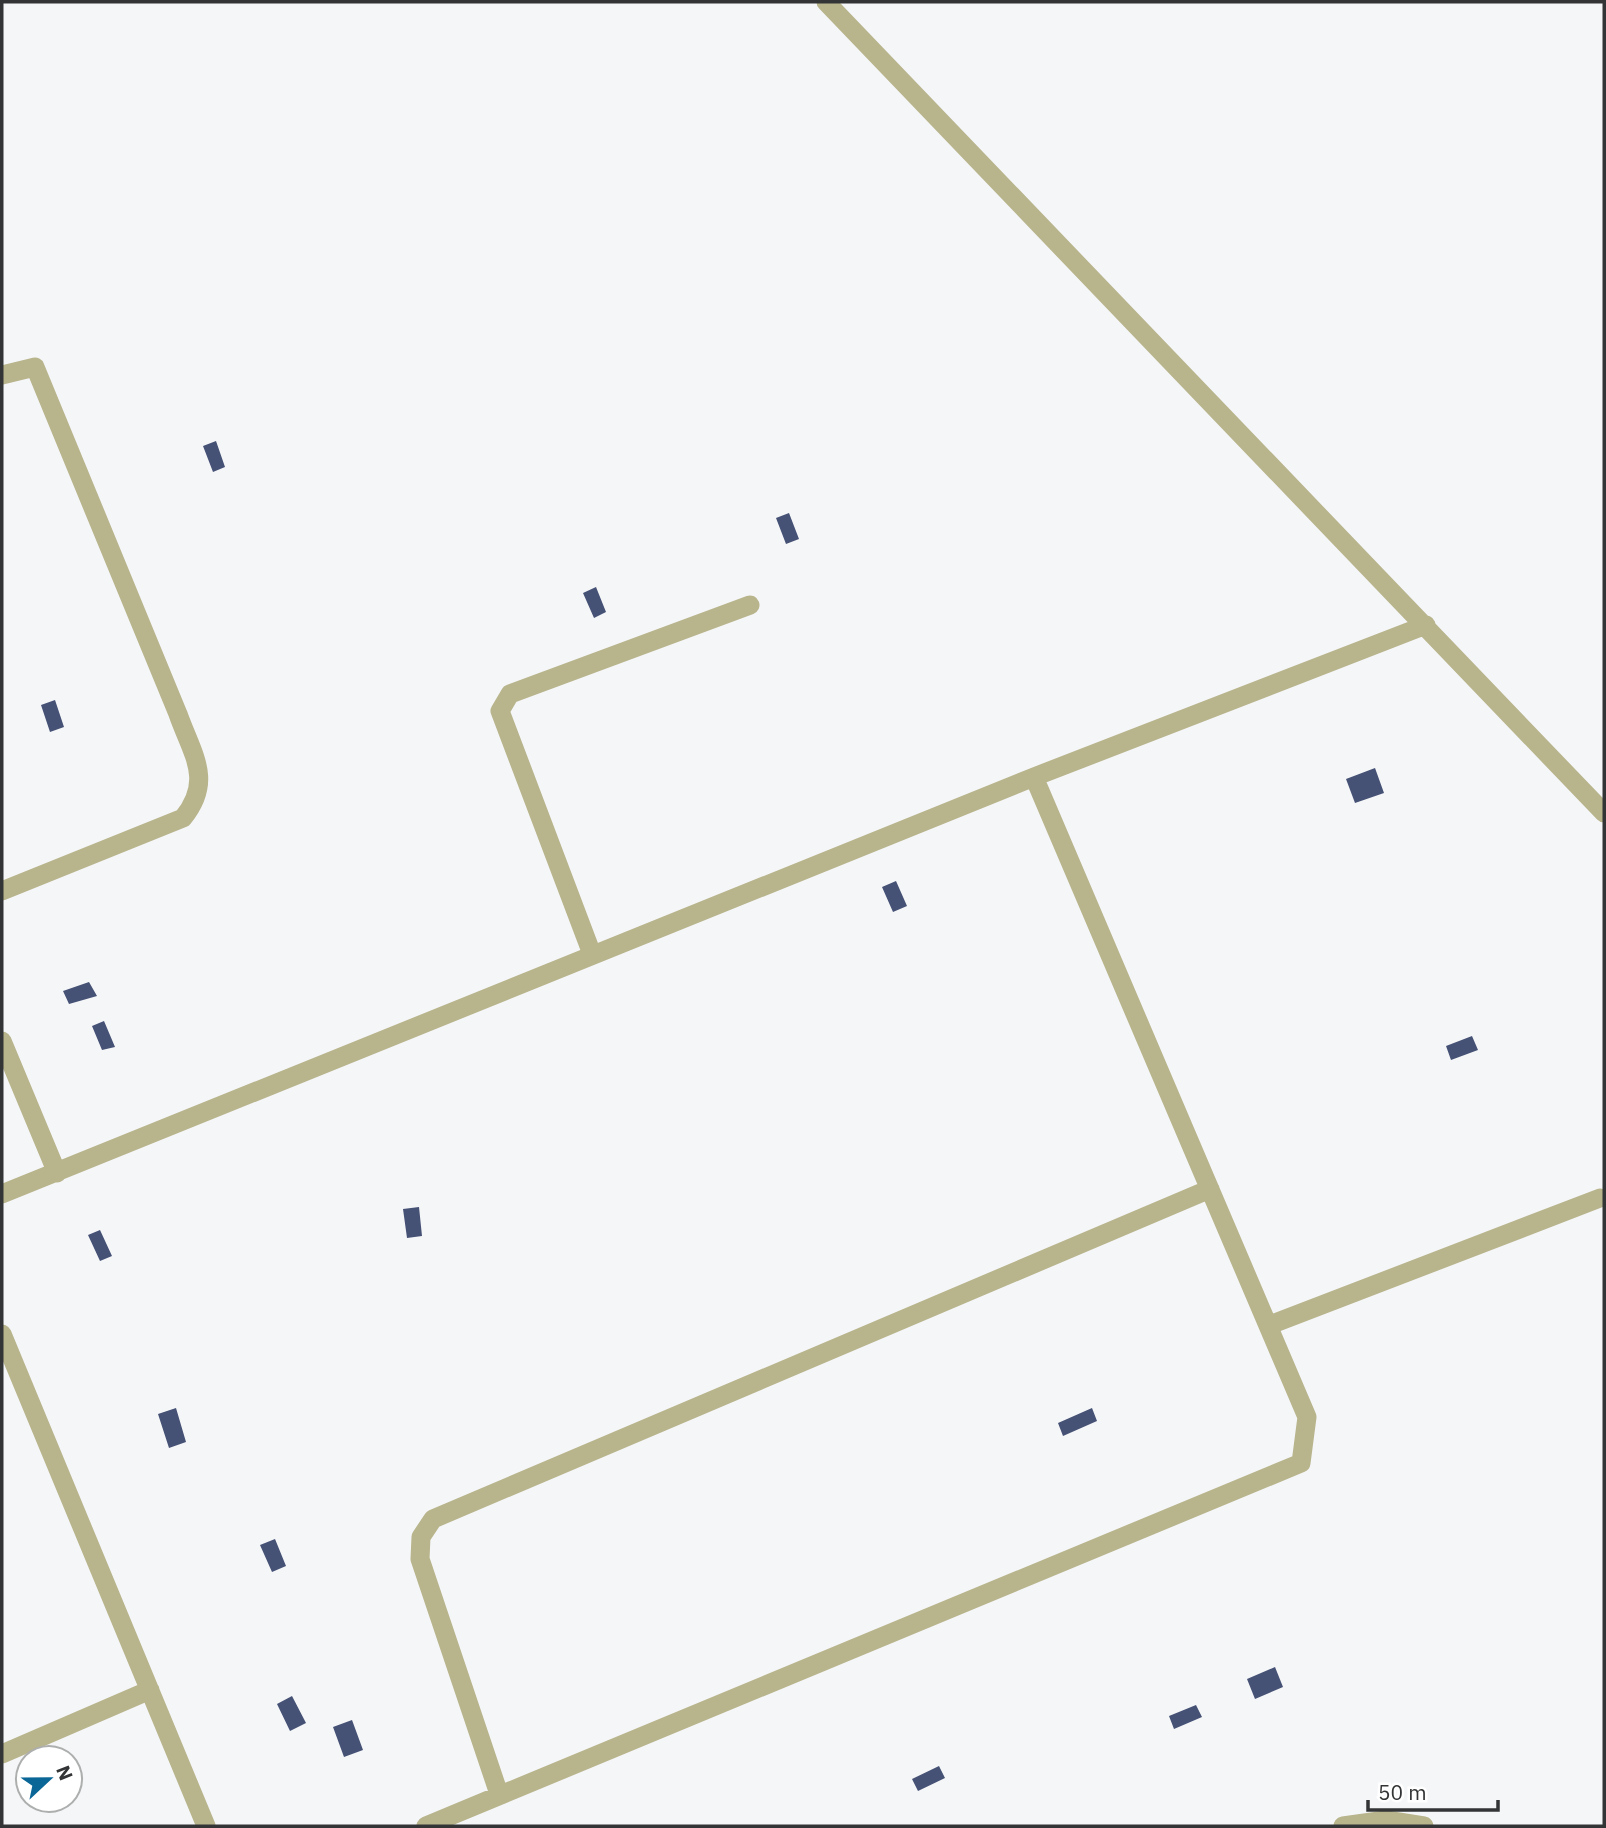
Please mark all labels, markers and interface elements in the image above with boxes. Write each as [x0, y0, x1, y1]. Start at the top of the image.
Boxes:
north arrow [14, 1744, 84, 1814]
text: N [51, 1762, 78, 1784]
scale bar [1368, 1769, 1498, 1813]
text: 50 m [1378, 1778, 1427, 1806]

